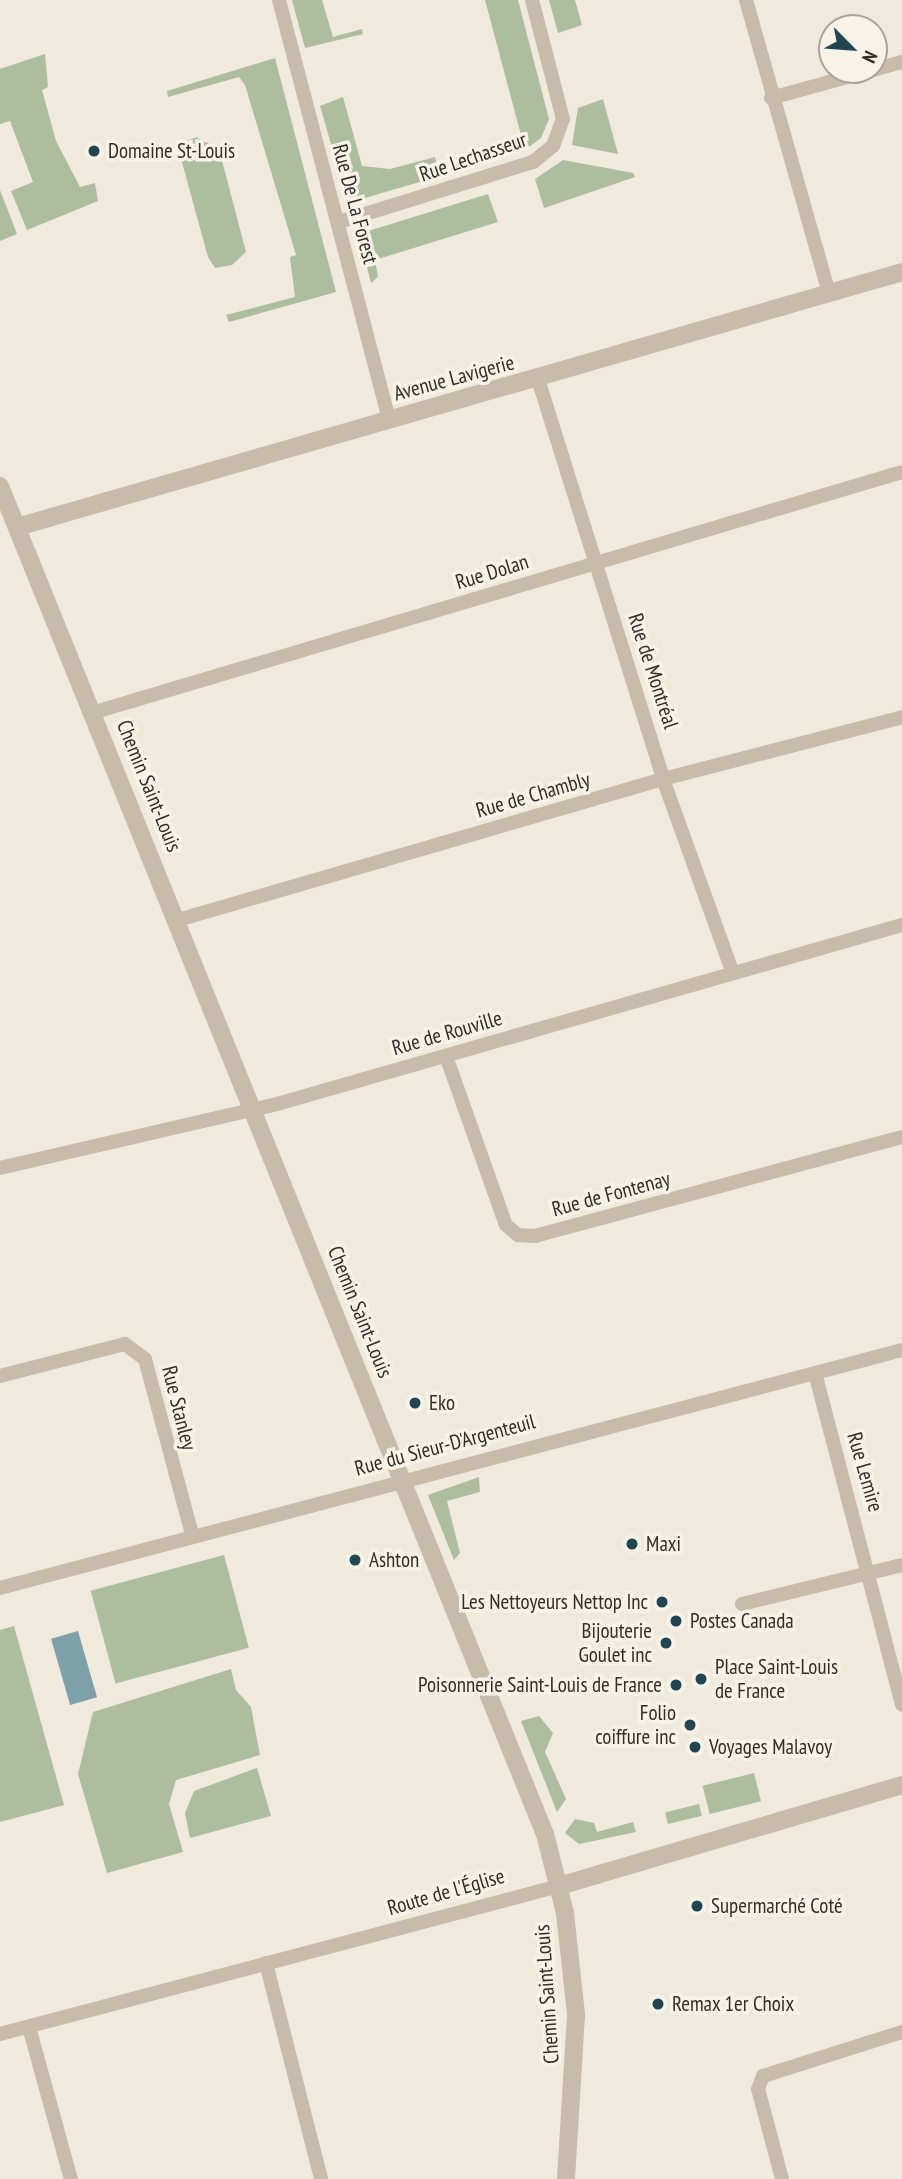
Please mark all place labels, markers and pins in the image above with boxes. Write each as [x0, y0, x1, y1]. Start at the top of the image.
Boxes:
place label: Domaine St-Louis [108, 138, 235, 164]
marker: Domaine St-Louis [86, 143, 102, 159]
place label: Eko [429, 1390, 455, 1416]
marker: Eko [407, 1395, 423, 1411]
place label: Maxi [646, 1531, 681, 1557]
marker: Maxi [624, 1536, 640, 1552]
place label: Ashton [369, 1547, 419, 1573]
marker: Ashton [347, 1552, 363, 1568]
place label: Les Nettoyeurs Nettop Inc [461, 1589, 648, 1615]
marker: Les Nettoyeurs Nettop Inc [654, 1594, 670, 1610]
place label: Postes Canada [690, 1608, 794, 1634]
marker: Postes Canada [668, 1613, 684, 1629]
place label: Bijouterie Goulet inc [578, 1618, 652, 1668]
marker: Bijouterie Goulet inc [658, 1635, 674, 1651]
place label: Place Saint-Louis de France [715, 1654, 838, 1704]
marker: Place Saint-Louis de France [693, 1671, 709, 1687]
place label: Poisonnerie Saint-Louis de France [418, 1672, 662, 1698]
marker: Poisonnerie Saint-Louis de France [668, 1677, 684, 1693]
place label: Folio coiffure inc [595, 1700, 676, 1750]
marker: Folio coiffure inc [682, 1717, 698, 1733]
place label: Voyages Malavoy [709, 1734, 832, 1760]
marker: Voyages Malavoy [687, 1739, 703, 1755]
place label: Supermarché Coté [711, 1893, 843, 1919]
marker: Supermarché Coté [689, 1898, 705, 1914]
place label: Remax 1er Choix [672, 1991, 795, 2017]
marker: Remax 1er Choix [650, 1996, 666, 2012]

